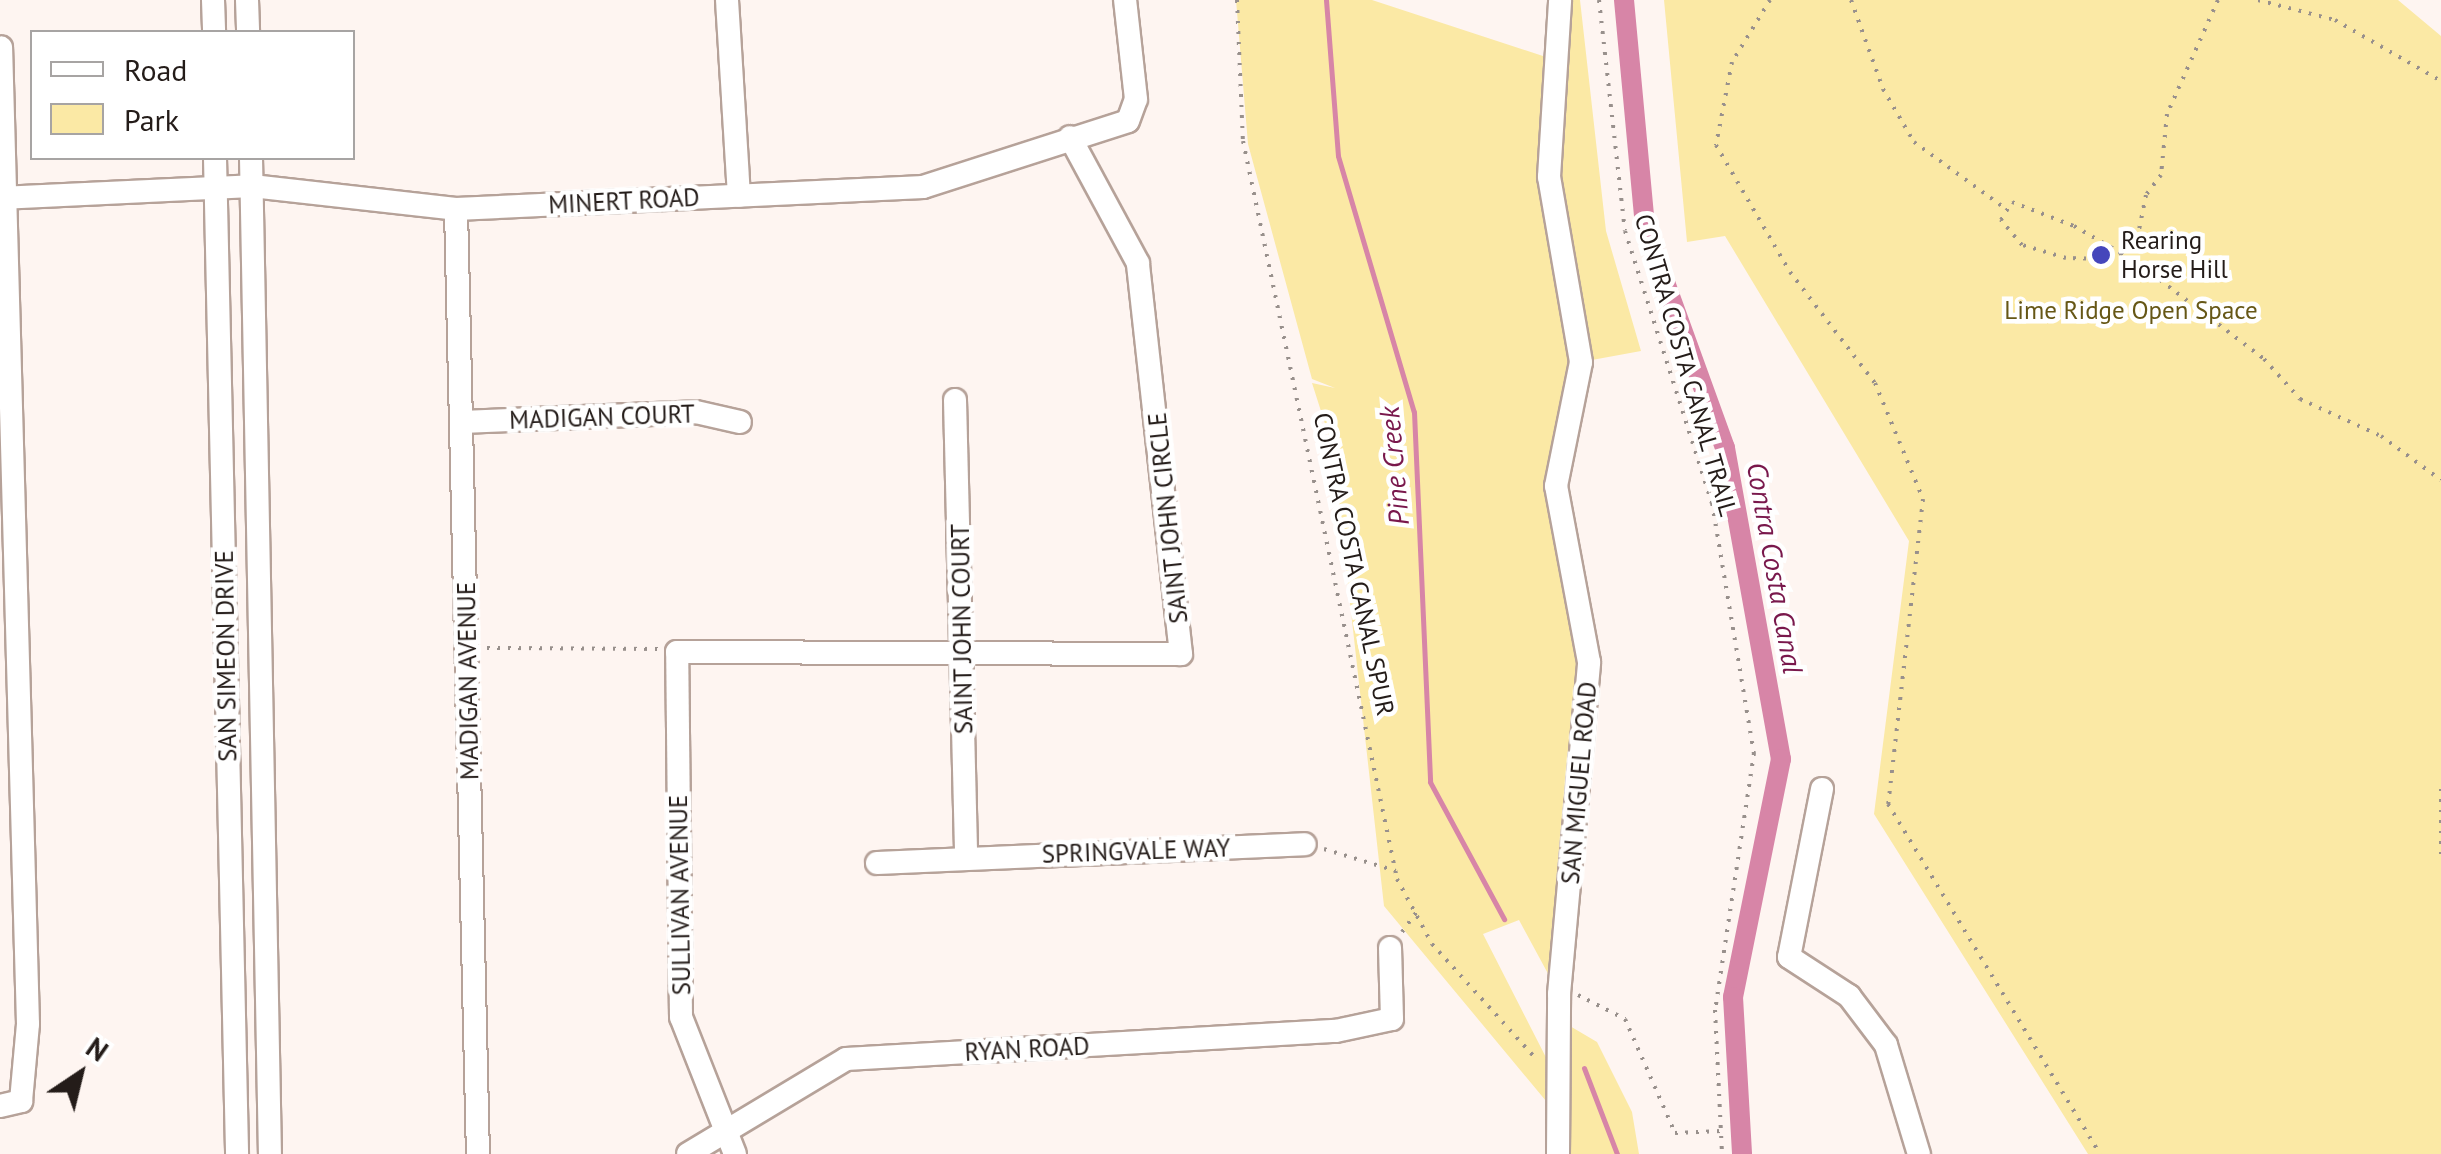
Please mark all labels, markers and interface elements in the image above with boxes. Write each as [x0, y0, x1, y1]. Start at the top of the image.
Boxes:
legend [30, 30, 355, 160]
text: Road [124, 50, 188, 89]
text: Park [124, 100, 179, 139]
street label: MINERT ROAD [547, 182, 701, 220]
street label: CONTRA COSTA CANAL TRAIL [1628, 209, 1744, 521]
place label: Rearing Horse Hill [2121, 226, 2228, 285]
marker: Rearing Horse Hill [2090, 244, 2112, 266]
park label: Lime Ridge Open Space [2004, 295, 2258, 325]
street label: MADIGAN COURT [509, 399, 695, 435]
water label: Pine Creek [1372, 405, 1416, 527]
street label: CONTRA COSTA CANAL SPUR [1307, 408, 1401, 720]
street label: SAINT JOHN CIRCLE [1142, 410, 1194, 626]
water label: Contra Costa Canal [1740, 459, 1810, 677]
street label: SAINT JOHN COURT [945, 523, 979, 735]
street label: SAN SIMEON DRIVE [209, 550, 243, 762]
street label: MADIGAN AVENUE [451, 581, 485, 781]
street label: SAN MIGUEL ROAD [1555, 680, 1603, 886]
street label: SULLIVAN AVENUE [663, 794, 697, 996]
street label: SPRINGVALE WAY [1041, 833, 1231, 869]
north arrow [30, 1024, 130, 1124]
text: N [79, 1029, 116, 1069]
street label: RYAN ROAD [964, 1031, 1090, 1067]

